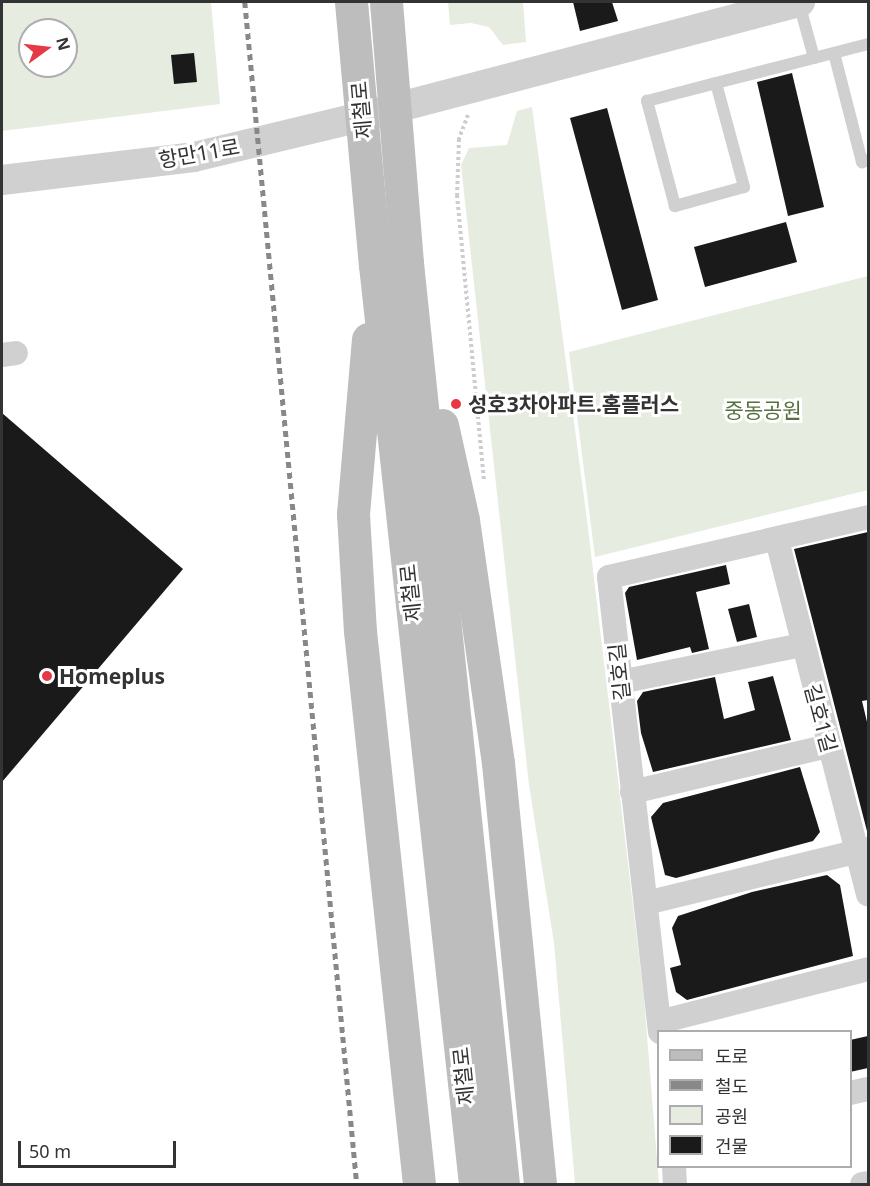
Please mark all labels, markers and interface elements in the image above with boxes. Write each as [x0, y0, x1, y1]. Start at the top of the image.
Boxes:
north arrow [18, 18, 78, 78]
text: N [51, 35, 76, 53]
street label: 제철로 [346, 80, 376, 140]
street label: 항만11로 [156, 133, 242, 173]
place label: 성호3차아파트.홈플러스 [468, 391, 679, 417]
marker: 성호3차아파트.홈플러스 [449, 397, 463, 411]
park label: 중동공원 [724, 397, 802, 423]
street label: 제철로 [394, 563, 426, 623]
street label: 길호길 [603, 642, 635, 702]
place label: Homeplus [59, 663, 165, 689]
marker: Homeplus [40, 669, 54, 683]
street label: 길호1길 [800, 681, 842, 755]
legend [657, 1030, 852, 1168]
text: 도로 [715, 1044, 748, 1068]
street label: 제철로 [447, 1046, 479, 1106]
text: 철도 [715, 1074, 748, 1098]
text: 공원 [715, 1104, 748, 1128]
scale bar [21, 1129, 178, 1167]
text: 건물 [715, 1134, 748, 1158]
text: 50 m [29, 1139, 71, 1163]

